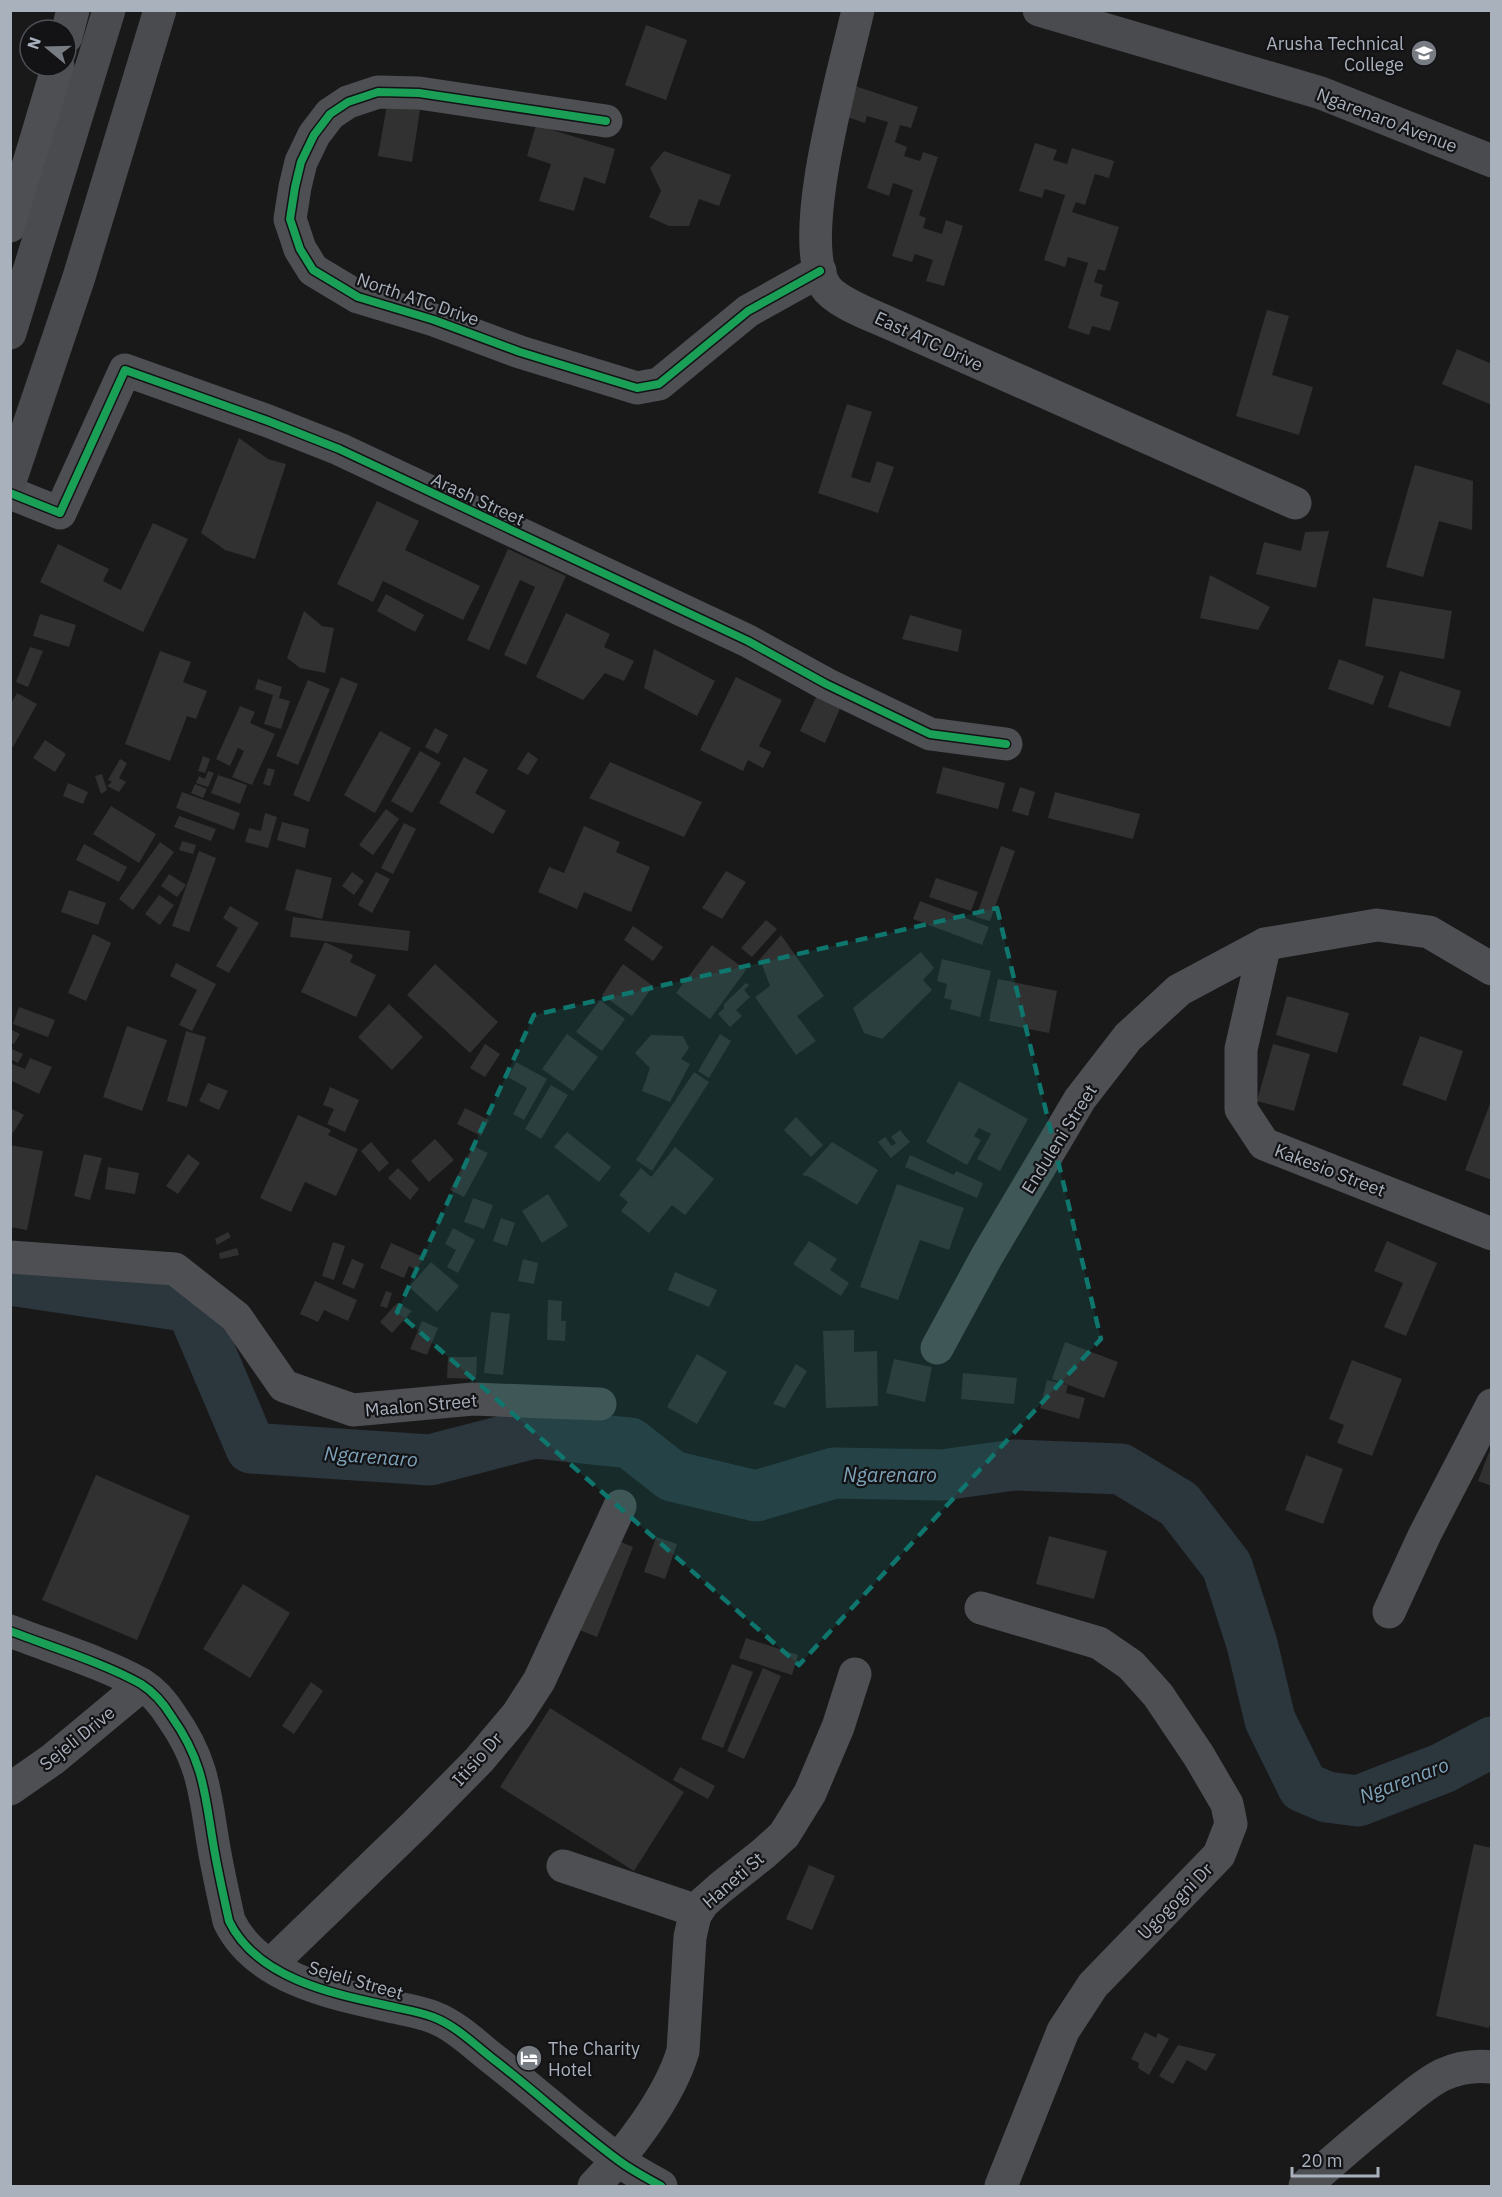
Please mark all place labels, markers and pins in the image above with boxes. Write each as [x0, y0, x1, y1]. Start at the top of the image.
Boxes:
place label: Arusha Technical College [1266, 32, 1404, 76]
school or university icon: Arusha Technical College [1409, 38, 1439, 68]
place label: The Charity Hotel [548, 2037, 640, 2081]
hotel icon: The Charity Hotel [514, 2043, 544, 2073]

